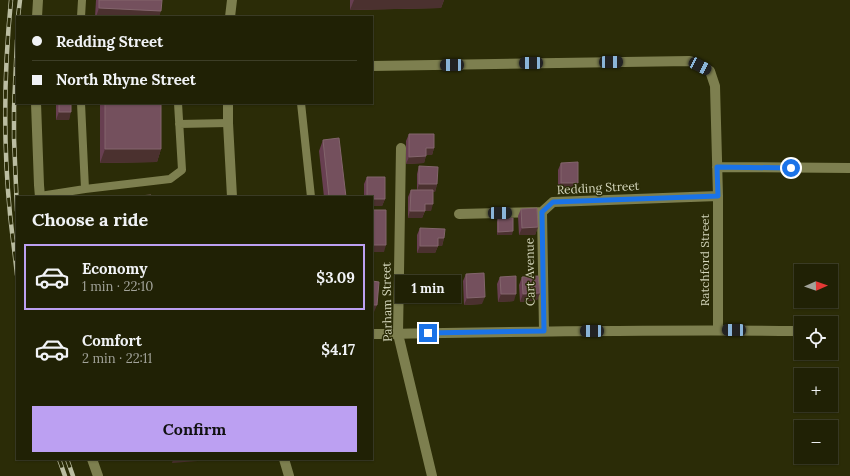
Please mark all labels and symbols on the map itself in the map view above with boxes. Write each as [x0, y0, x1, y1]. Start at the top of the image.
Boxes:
car [687, 55, 713, 77]
car [599, 56, 623, 68]
car [519, 57, 543, 69]
car [440, 59, 464, 71]
route start [782, 159, 800, 177]
street label: Redding Street [556, 178, 640, 197]
car [488, 207, 512, 219]
street label: Ratchford Street [697, 213, 712, 306]
street label: Cart Avenue [521, 237, 538, 306]
street label: Parham Street [378, 262, 395, 342]
north arrow [794, 264, 838, 308]
callout: 1 min [395, 275, 461, 303]
route end [419, 324, 437, 342]
car [722, 324, 746, 336]
car [580, 325, 604, 337]

